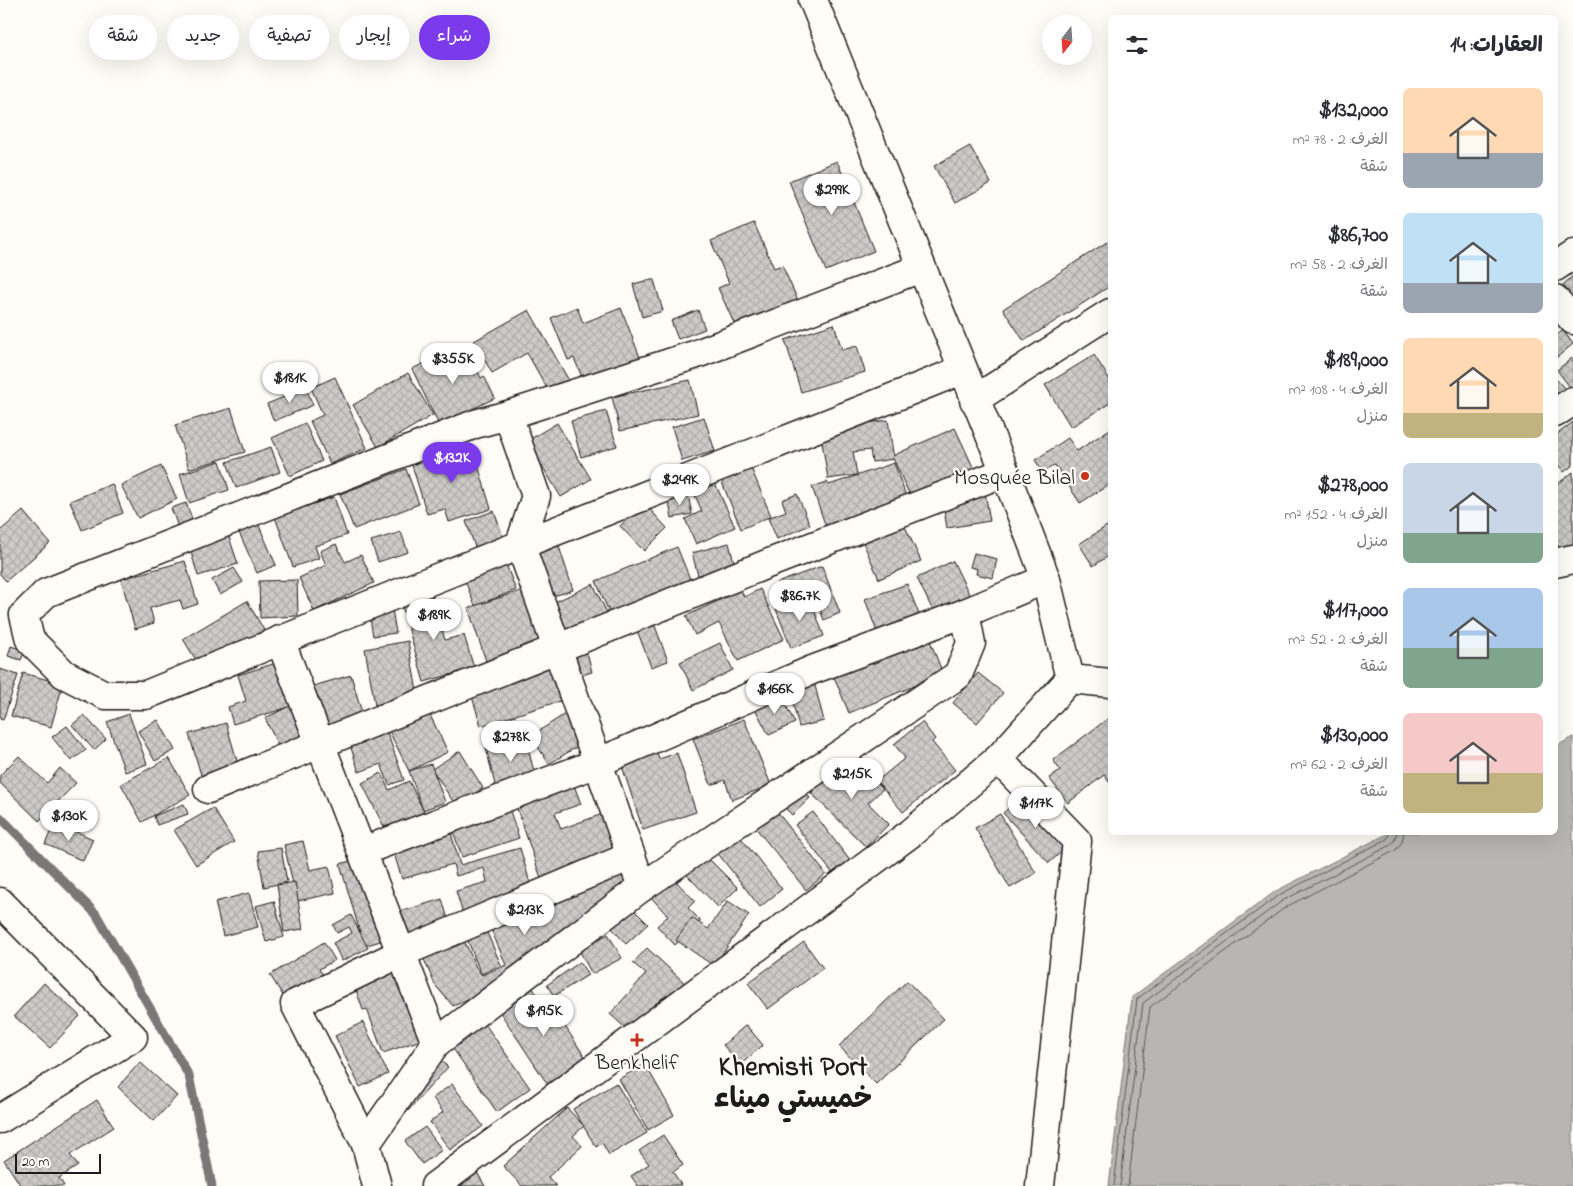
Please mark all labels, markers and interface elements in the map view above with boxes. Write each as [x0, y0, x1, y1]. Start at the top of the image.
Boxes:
chip: شقة [89, 15, 157, 60]
chip: جديد [167, 15, 239, 60]
chip: تصفية [249, 15, 329, 60]
chip: إيجار [339, 15, 409, 60]
chip: شراء [419, 15, 490, 60]
north arrow [1042, 15, 1092, 65]
map controls [1042, 15, 1092, 65]
icon: filters [1123, 31, 1151, 59]
text: العقارات: 14 [1450, 31, 1543, 61]
text: $132,000 [1319, 96, 1388, 126]
icon: home [1443, 108, 1503, 168]
text: الغرف: 2 · 78 m² [1293, 128, 1388, 152]
text: شقة [1360, 155, 1388, 179]
pin: $299K [797, 174, 867, 216]
text: $299K [814, 178, 850, 202]
text: $86,700 [1328, 221, 1388, 251]
icon: home [1443, 233, 1503, 293]
text: الغرف: 2 · 58 m² [1290, 253, 1388, 277]
text: شقة [1360, 280, 1388, 304]
pin: $355K [418, 342, 488, 385]
text: $189,000 [1324, 346, 1388, 376]
text: $355K [432, 347, 474, 371]
icon: home [1443, 358, 1503, 418]
pin: $181K [255, 362, 325, 404]
text: $181K [273, 366, 307, 390]
text: الغرف: 4 · 108 m² [1289, 378, 1388, 402]
text: منزل [1356, 405, 1388, 429]
pin: $132K [417, 442, 487, 484]
text: $132K [433, 446, 471, 470]
place label: Mosquée Bilal [954, 463, 1075, 495]
pin: $249K [645, 464, 715, 506]
text: $249K [662, 468, 698, 492]
marker: Mosquée Bilal [1079, 470, 1091, 482]
text: $278,000 [1318, 471, 1388, 501]
icon: home [1443, 483, 1503, 543]
text: الغرف: 4 · 152 m² [1284, 503, 1388, 527]
text: منزل [1356, 530, 1388, 554]
pin: $86.7K [759, 580, 841, 622]
text: $86.7K [780, 584, 820, 608]
text: $117,000 [1322, 596, 1388, 626]
pin: $189K [399, 598, 469, 641]
text: $189K [417, 603, 451, 627]
icon: home [1443, 608, 1503, 668]
text: الغرف: 2 · 52 m² [1288, 628, 1388, 652]
text: شقة [1360, 655, 1388, 679]
pin: $166K [740, 672, 810, 715]
text: $166K [757, 677, 793, 701]
pin: $278K [476, 720, 546, 763]
text: $130,000 [1320, 721, 1388, 751]
text: $278K [492, 725, 530, 749]
icon: home [1443, 733, 1503, 793]
text: الغرف: 2 · 62 m² [1290, 753, 1388, 777]
pin: $215K [817, 758, 887, 800]
text: $215K [832, 762, 872, 786]
text: شقة [1360, 780, 1388, 804]
pin: $117K [1001, 786, 1071, 829]
text: $117K [1019, 791, 1053, 815]
pin: $130K [34, 800, 104, 842]
text: $130K [51, 804, 87, 828]
pin: $213K [490, 894, 560, 936]
text: $213K [506, 898, 544, 922]
pin: $195K [509, 994, 579, 1037]
text: $195K [526, 999, 562, 1023]
marker: Benkhelif [631, 1034, 643, 1046]
place label: Benkhelif [594, 1048, 679, 1080]
district label: Khemisti Port خميستي ميناء [714, 1048, 872, 1123]
scale bar [15, 1151, 101, 1174]
text: 20 m [22, 1152, 49, 1173]

